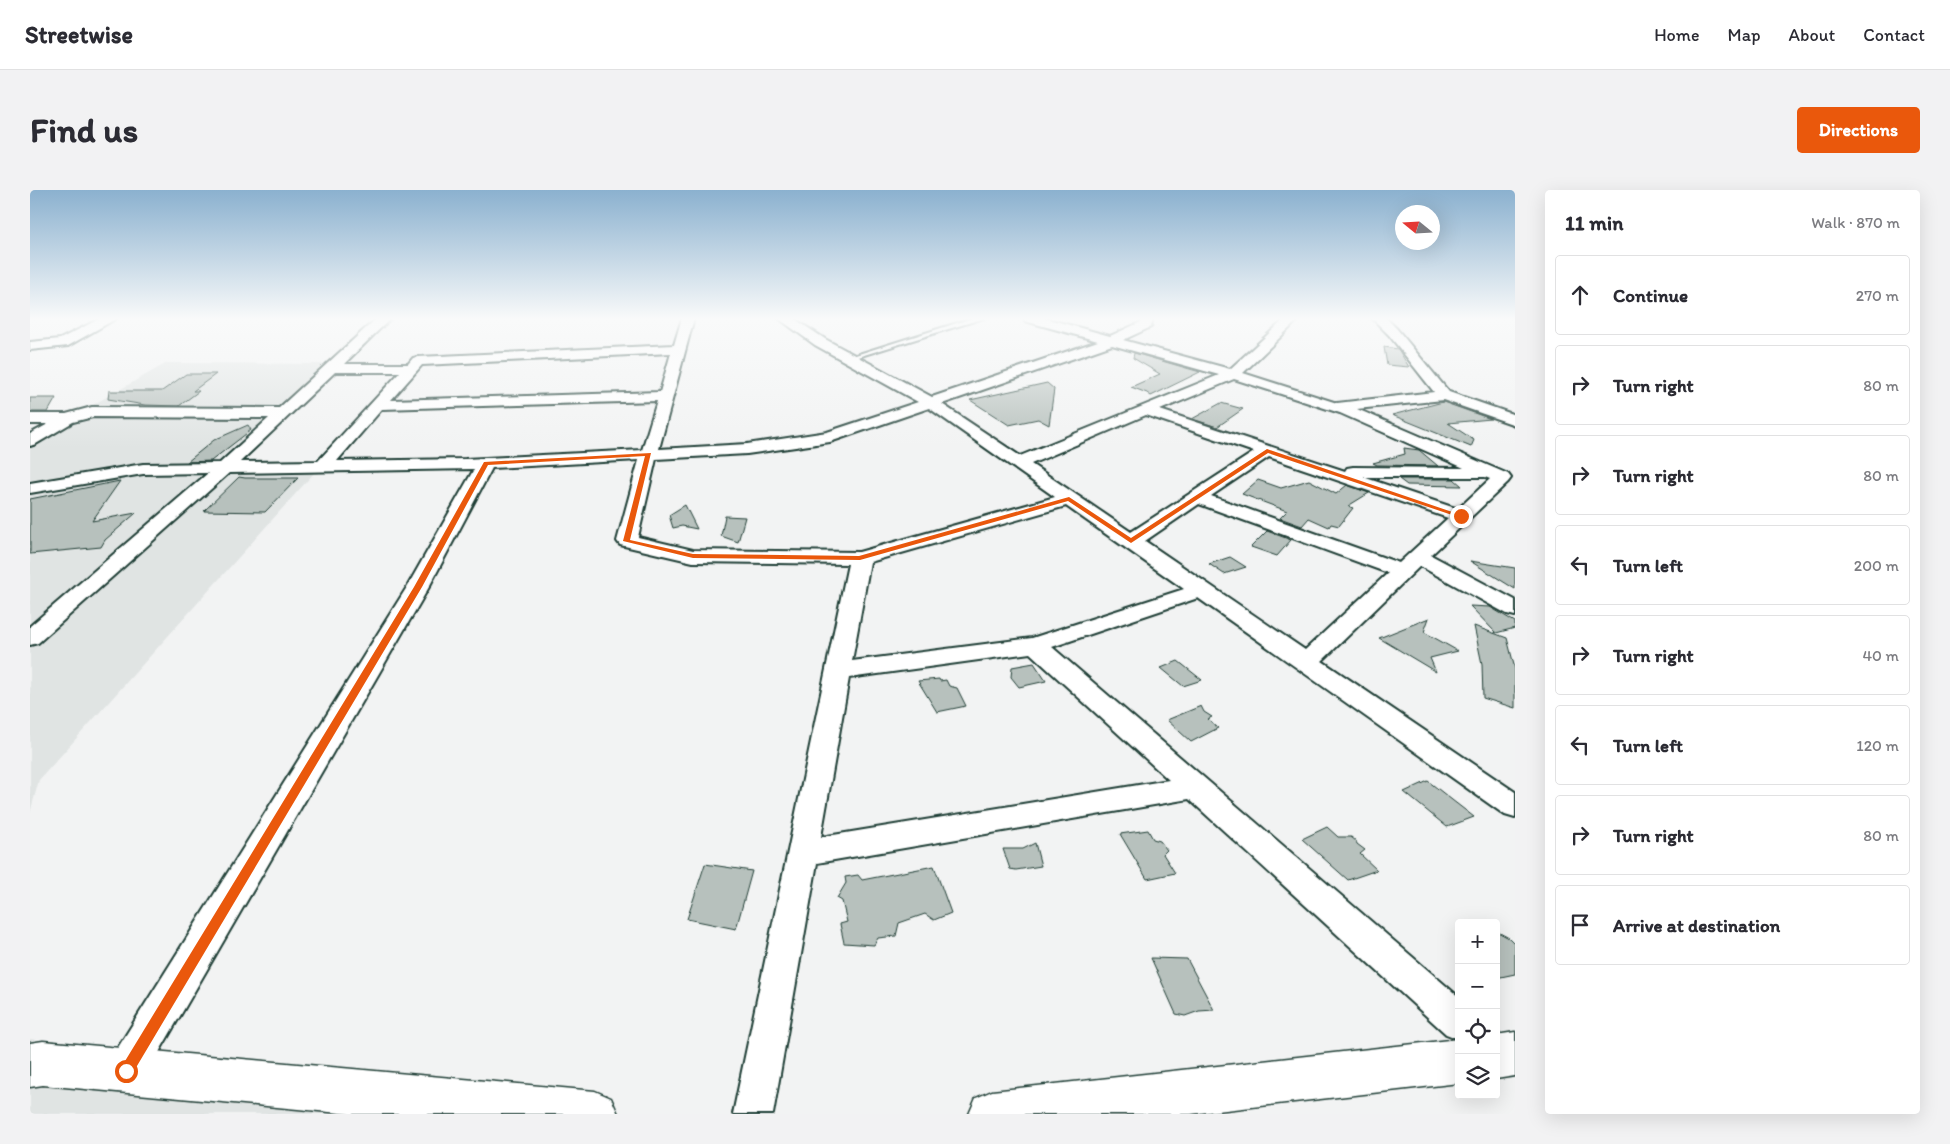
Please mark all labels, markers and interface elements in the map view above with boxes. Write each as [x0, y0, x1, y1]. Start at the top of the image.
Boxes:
text: Streetwise [25, 20, 133, 49]
text: Home [1654, 24, 1700, 46]
text: Map [1728, 24, 1761, 46]
text: About [1789, 24, 1835, 46]
text: Contact [1863, 24, 1925, 46]
button: Directions [1797, 107, 1920, 153]
text: Find us [30, 109, 138, 151]
north arrow [1395, 205, 1440, 250]
text: 11 min [1565, 210, 1623, 235]
text: Walk · 870 m [1811, 213, 1900, 232]
icon: ahead [1566, 281, 1594, 309]
text: Continue [1613, 284, 1688, 307]
text: 270 m [1856, 286, 1899, 305]
icon: right [1566, 371, 1594, 399]
text: Turn right [1613, 374, 1694, 397]
text: 80 m [1863, 376, 1899, 395]
icon: right [1566, 461, 1594, 489]
text: Turn right [1613, 464, 1694, 487]
text: 80 m [1863, 466, 1899, 485]
route end [1450, 505, 1473, 528]
icon: left [1566, 551, 1594, 579]
text: Turn left [1613, 554, 1683, 577]
text: 200 m [1854, 556, 1899, 575]
icon: right [1566, 641, 1594, 669]
text: Turn right [1613, 644, 1694, 667]
text: 40 m [1862, 646, 1899, 665]
icon: left [1566, 731, 1594, 759]
text: Turn left [1613, 734, 1683, 757]
text: 120 m [1856, 736, 1899, 755]
icon: right [1566, 821, 1594, 849]
text: Turn right [1613, 824, 1694, 847]
text: 80 m [1863, 826, 1899, 845]
icon: arrive [1566, 911, 1594, 939]
text: Arrive at destination [1613, 914, 1780, 937]
map controls [1455, 919, 1500, 1099]
button: + [1455, 919, 1500, 964]
button: − [1455, 964, 1500, 1009]
button: locate [1455, 1009, 1500, 1054]
button: layers [1455, 1054, 1500, 1099]
route start [115, 1060, 138, 1083]

